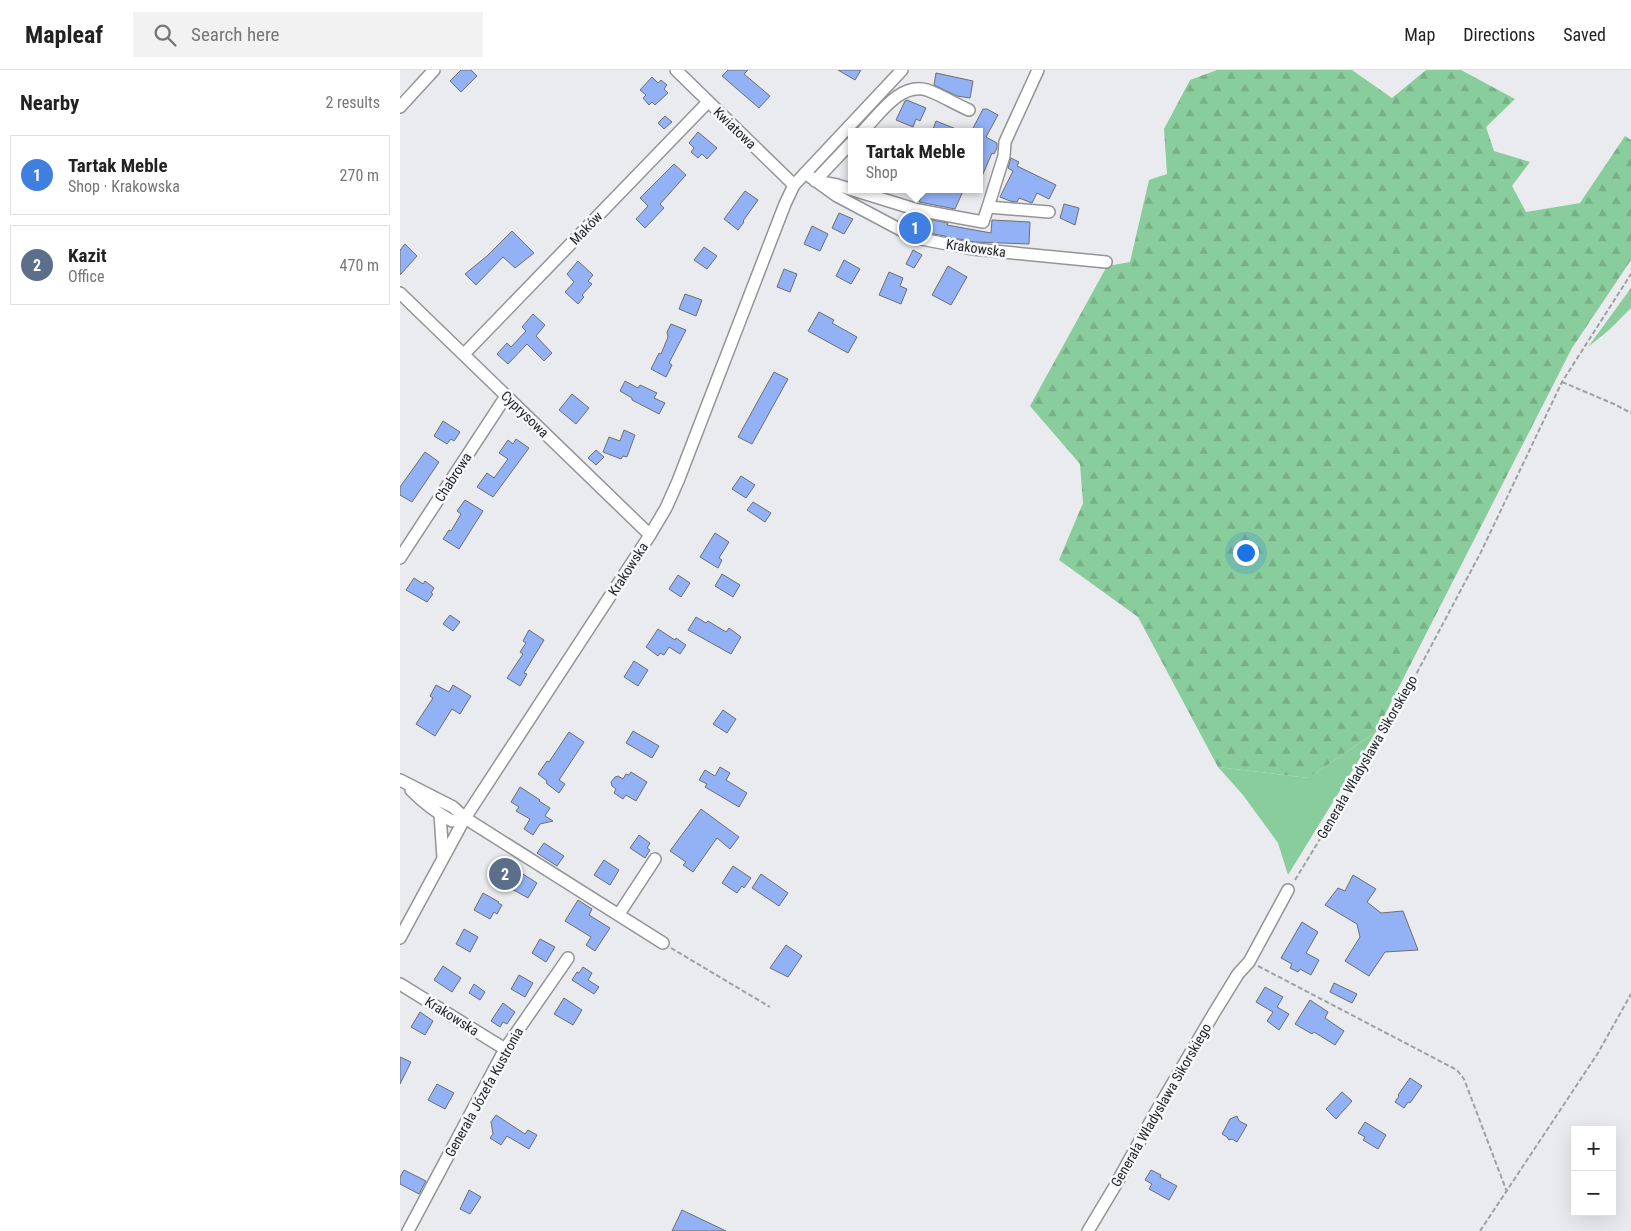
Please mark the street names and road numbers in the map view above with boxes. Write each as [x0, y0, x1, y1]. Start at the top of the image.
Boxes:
street label: Kwiatowa [710, 104, 760, 152]
street label: Maków [566, 208, 606, 248]
street label: Krakowska [945, 236, 1007, 260]
street label: Cyprysowa [498, 387, 552, 441]
street label: Chabrowa [431, 449, 475, 505]
street label: Krakowska [605, 539, 651, 599]
street label: Generała Władysława Sikorskiego [1314, 672, 1420, 842]
street label: Krakowska [422, 993, 482, 1039]
street label: Generała Władysława Sikorskiego [1108, 1020, 1214, 1190]
street label: Generała Józefa Kustronia [442, 1024, 526, 1160]

